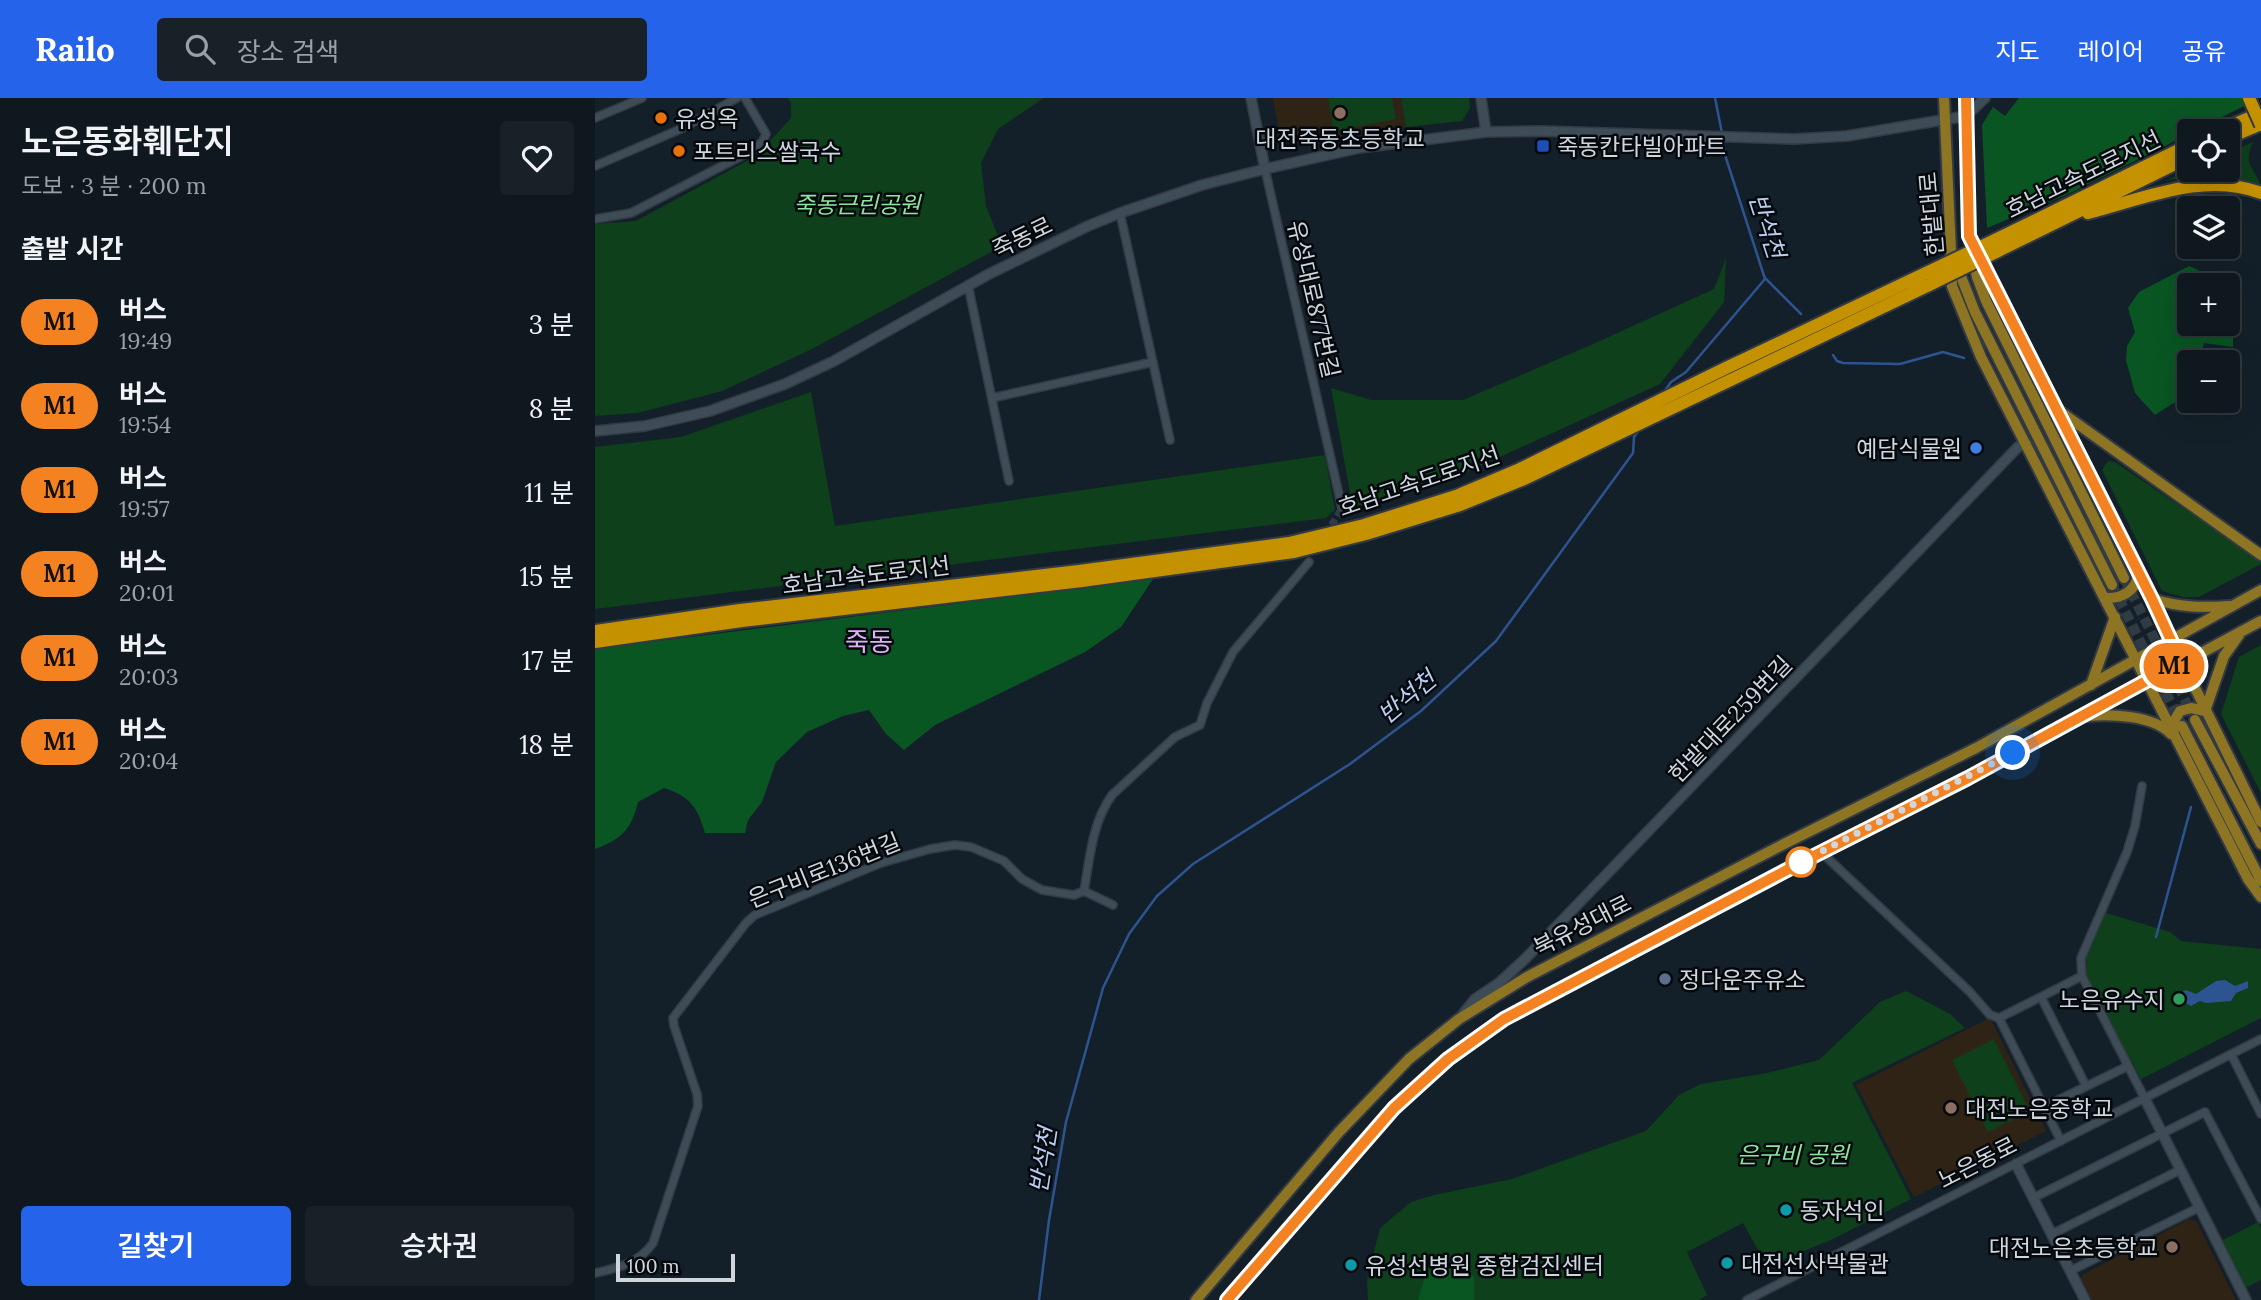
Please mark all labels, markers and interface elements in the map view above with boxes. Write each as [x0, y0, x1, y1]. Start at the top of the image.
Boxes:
search box [157, 18, 647, 81]
text: Railo [35, 28, 115, 70]
icon: search [181, 30, 219, 68]
text: 장소 검색 [237, 35, 339, 68]
text: 지도 [1995, 36, 2040, 67]
text: 레이어 [2078, 36, 2144, 67]
text: 공유 [2182, 36, 2226, 67]
place label: 유성옥 [675, 104, 738, 133]
marker: 대전죽동초등학교 [1332, 105, 1348, 121]
marker: 유성옥 [653, 110, 669, 126]
map controls [2177, 119, 2240, 413]
button: locate [2177, 119, 2240, 182]
text: 노은동화훼단지 [21, 120, 234, 162]
button: heart [500, 121, 574, 195]
place label: 대전죽동초등학교 [1255, 124, 1425, 153]
street label: 호남고속도로지선 [2001, 124, 2165, 224]
place label: 죽동칸타빌아파트 [1557, 132, 1726, 161]
place label: 포트리스쌀국수 [693, 137, 841, 166]
marker: 죽동칸타빌아파트 [1535, 138, 1551, 154]
marker: 포트리스쌀국수 [671, 143, 687, 159]
text: 도보 · 3 분 · 200 m [21, 171, 207, 200]
street label: 한밭대로 [1913, 171, 1949, 257]
park label: 죽동근린공원 [794, 190, 922, 219]
water label: 반석천 [1742, 190, 1793, 265]
button: layers [2177, 196, 2240, 259]
street label: 죽동로 [987, 210, 1057, 264]
street label: 유성대로877번길 [1282, 217, 1346, 381]
text: 출발 시간 [21, 232, 124, 265]
button: + [2177, 273, 2240, 336]
text: 버스 [119, 293, 167, 326]
text: M1 [43, 306, 76, 337]
text: 3 분 [529, 308, 574, 341]
text: 19:49 [119, 326, 172, 355]
button: − [2177, 350, 2240, 413]
text: 버스 [119, 377, 167, 410]
text: M1 [43, 390, 76, 421]
text: 8 분 [529, 392, 574, 425]
text: 19:54 [119, 410, 171, 439]
place label: 예담식물원 [1856, 434, 1962, 463]
street label: 호남고속도로지선 [1334, 440, 1504, 522]
marker: 예담식물원 [1968, 440, 1984, 456]
text: 버스 [119, 461, 167, 494]
text: M1 [43, 474, 76, 505]
text: 11 분 [524, 476, 574, 509]
text: 19:57 [119, 494, 170, 523]
text: 버스 [119, 545, 167, 578]
street label: 호남고속도로지선 [780, 550, 952, 600]
text: M1 [43, 558, 76, 589]
text: 15 분 [520, 560, 574, 593]
text: 20:01 [119, 578, 174, 607]
district label: 죽동 [845, 625, 893, 658]
text: 버스 [119, 629, 167, 662]
text: M1 [43, 642, 76, 673]
line badge: M1 [2143, 643, 2205, 689]
text: 17 분 [522, 644, 574, 677]
street label: 한밭대로259번길 [1662, 650, 1798, 788]
text: M1 [2157, 650, 2191, 681]
text: 20:03 [119, 662, 178, 691]
water label: 반석천 [1372, 662, 1445, 730]
text: 버스 [119, 713, 167, 746]
text: M1 [43, 726, 76, 757]
text: 18 분 [519, 728, 574, 761]
your location [1995, 735, 2030, 770]
text: 20:04 [119, 746, 178, 775]
street label: 은구비로136번길 [744, 826, 904, 914]
unlabelled marker [1786, 847, 1816, 877]
street label: 북유성대로 [1528, 888, 1636, 962]
place label: 정다운주유소 [1679, 965, 1806, 994]
marker: 정다운주유소 [1657, 971, 1673, 987]
place label: 노은유수지 [2059, 985, 2165, 1014]
marker: 노은유수지 [2171, 991, 2187, 1007]
place label: 대전노은중학교 [1965, 1094, 2113, 1123]
marker: 대전노은중학교 [1943, 1100, 1959, 1116]
water label: 반석천 [1023, 1122, 1064, 1195]
street label: 노은동로 [1933, 1130, 2021, 1194]
park label: 은구비 공원 [1737, 1140, 1851, 1169]
place label: 동자석인 [1800, 1196, 1885, 1225]
marker: 동자석인 [1778, 1202, 1794, 1218]
button: 길찾기 [21, 1206, 291, 1286]
button: 승차권 [305, 1206, 574, 1286]
place label: 대전노은초등학교 [1989, 1233, 2158, 1262]
marker: 대전노은초등학교 [2164, 1239, 2180, 1255]
place label: 대전선사박물관 [1741, 1249, 1889, 1278]
scale bar [616, 1251, 735, 1283]
place label: 유성선병원 종합검진센터 [1365, 1251, 1604, 1280]
text: 100 m [627, 1254, 680, 1278]
marker: 대전선사박물관 [1719, 1255, 1735, 1271]
marker: 유성선병원 종합검진센터 [1343, 1257, 1359, 1273]

